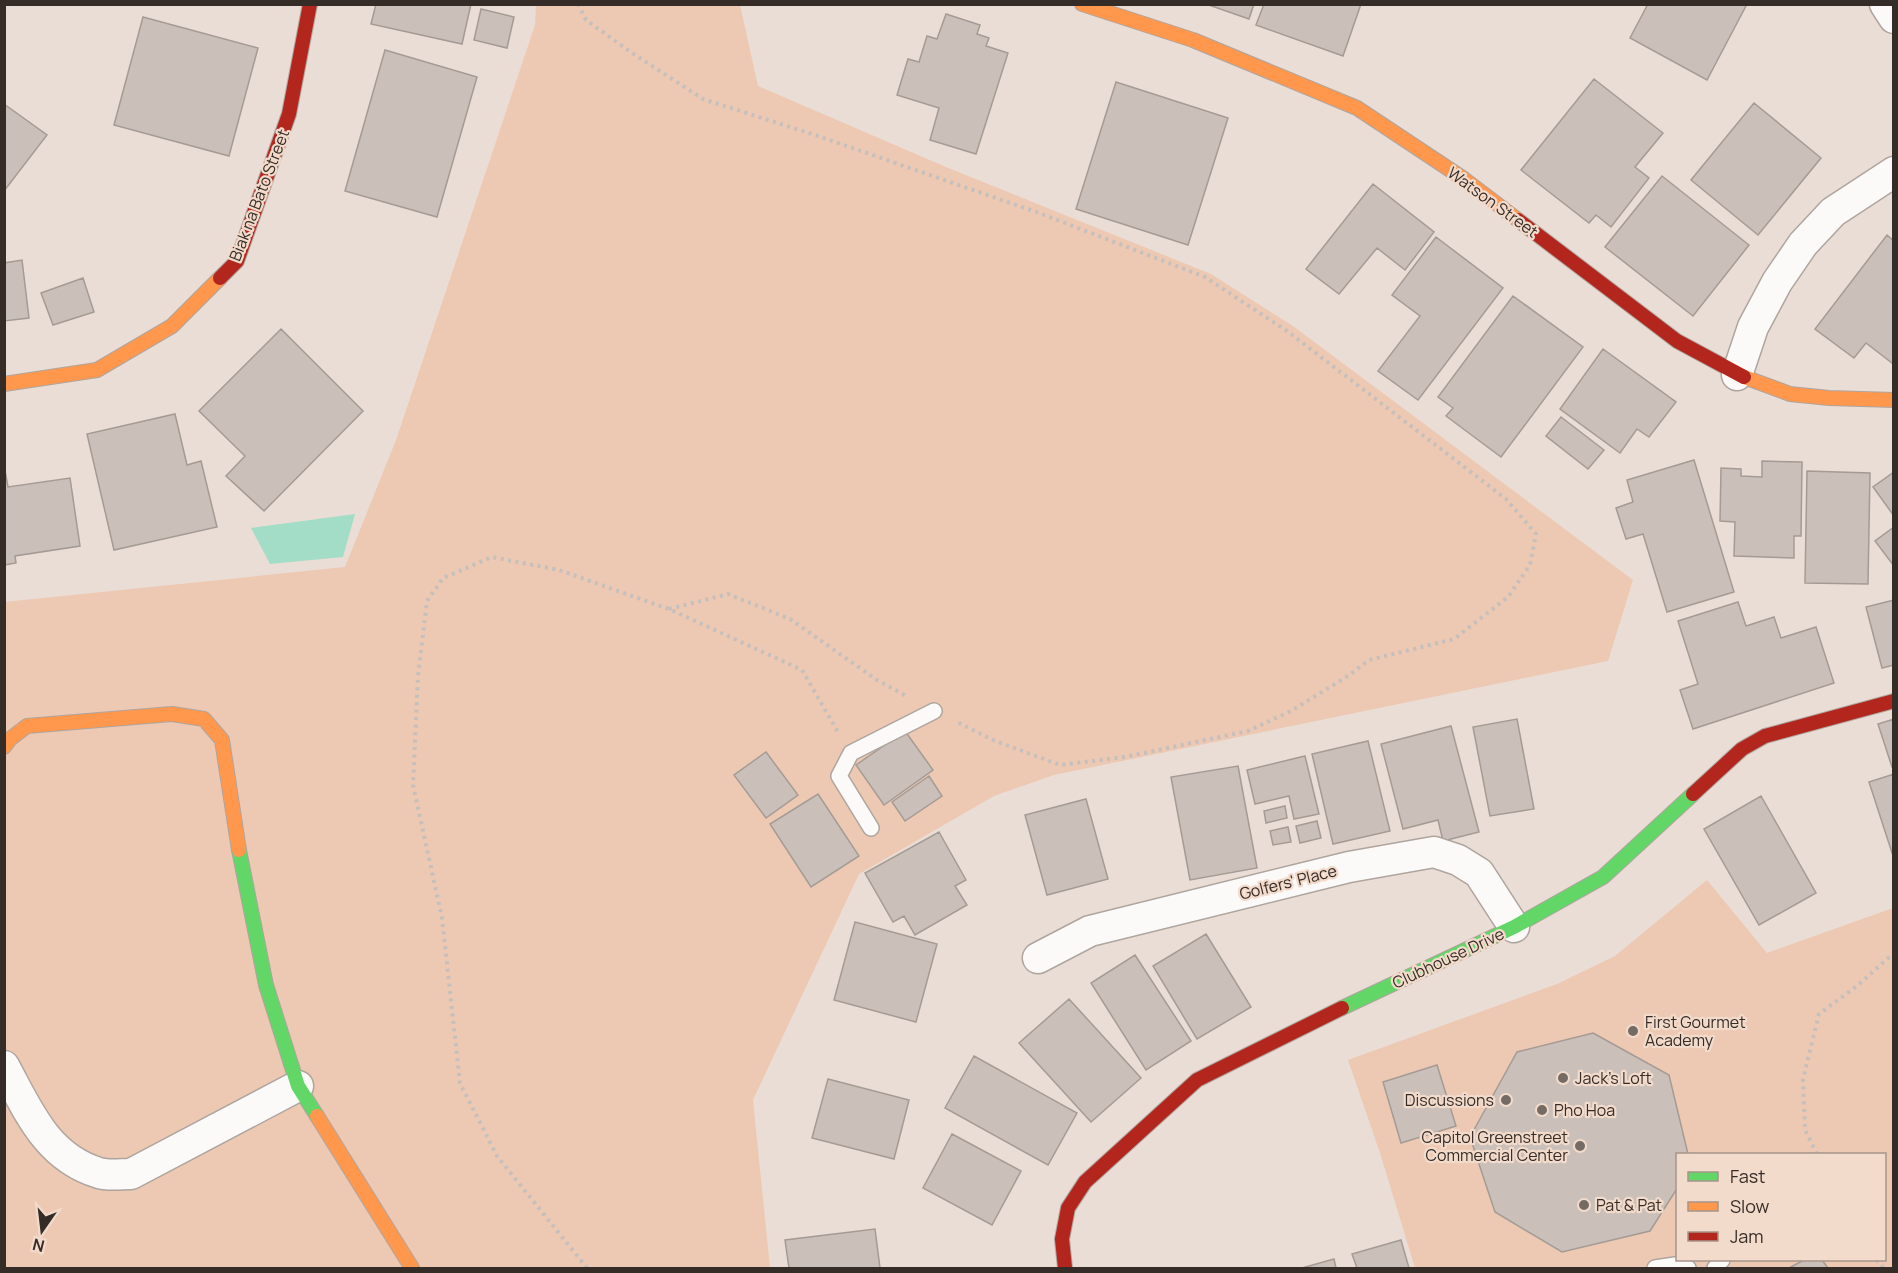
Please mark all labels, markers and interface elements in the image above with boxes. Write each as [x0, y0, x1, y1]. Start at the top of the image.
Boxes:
street label: Biak na Bato Street [224, 126, 294, 264]
street label: Watson Street [1443, 162, 1543, 242]
street label: Golfers' Place [1237, 859, 1339, 905]
street label: Clubhouse Drive [1389, 922, 1507, 994]
place label: First Gourmet Academy [1645, 1011, 1746, 1051]
marker: First Gourmet Academy [1626, 1024, 1640, 1038]
place label: Jack's Loft [1575, 1067, 1652, 1089]
marker: Jack's Loft [1556, 1071, 1570, 1085]
place label: Discussions [1405, 1089, 1494, 1111]
marker: Discussions [1499, 1093, 1513, 1107]
place label: Pho Hoa [1554, 1099, 1615, 1121]
marker: Pho Hoa [1535, 1103, 1549, 1117]
place label: Capitol Greenstreet Commercial Center [1422, 1126, 1568, 1166]
marker: Capitol Greenstreet Commercial Center [1573, 1139, 1587, 1153]
legend [1676, 1153, 1886, 1261]
text: Fast [1730, 1164, 1765, 1188]
place label: Pat & Pat [1596, 1194, 1662, 1216]
text: Slow [1730, 1194, 1770, 1218]
marker: Pat & Pat [1577, 1198, 1591, 1212]
north arrow [12, 1201, 72, 1261]
text: Jam [1730, 1224, 1764, 1248]
text: N [30, 1233, 47, 1258]

